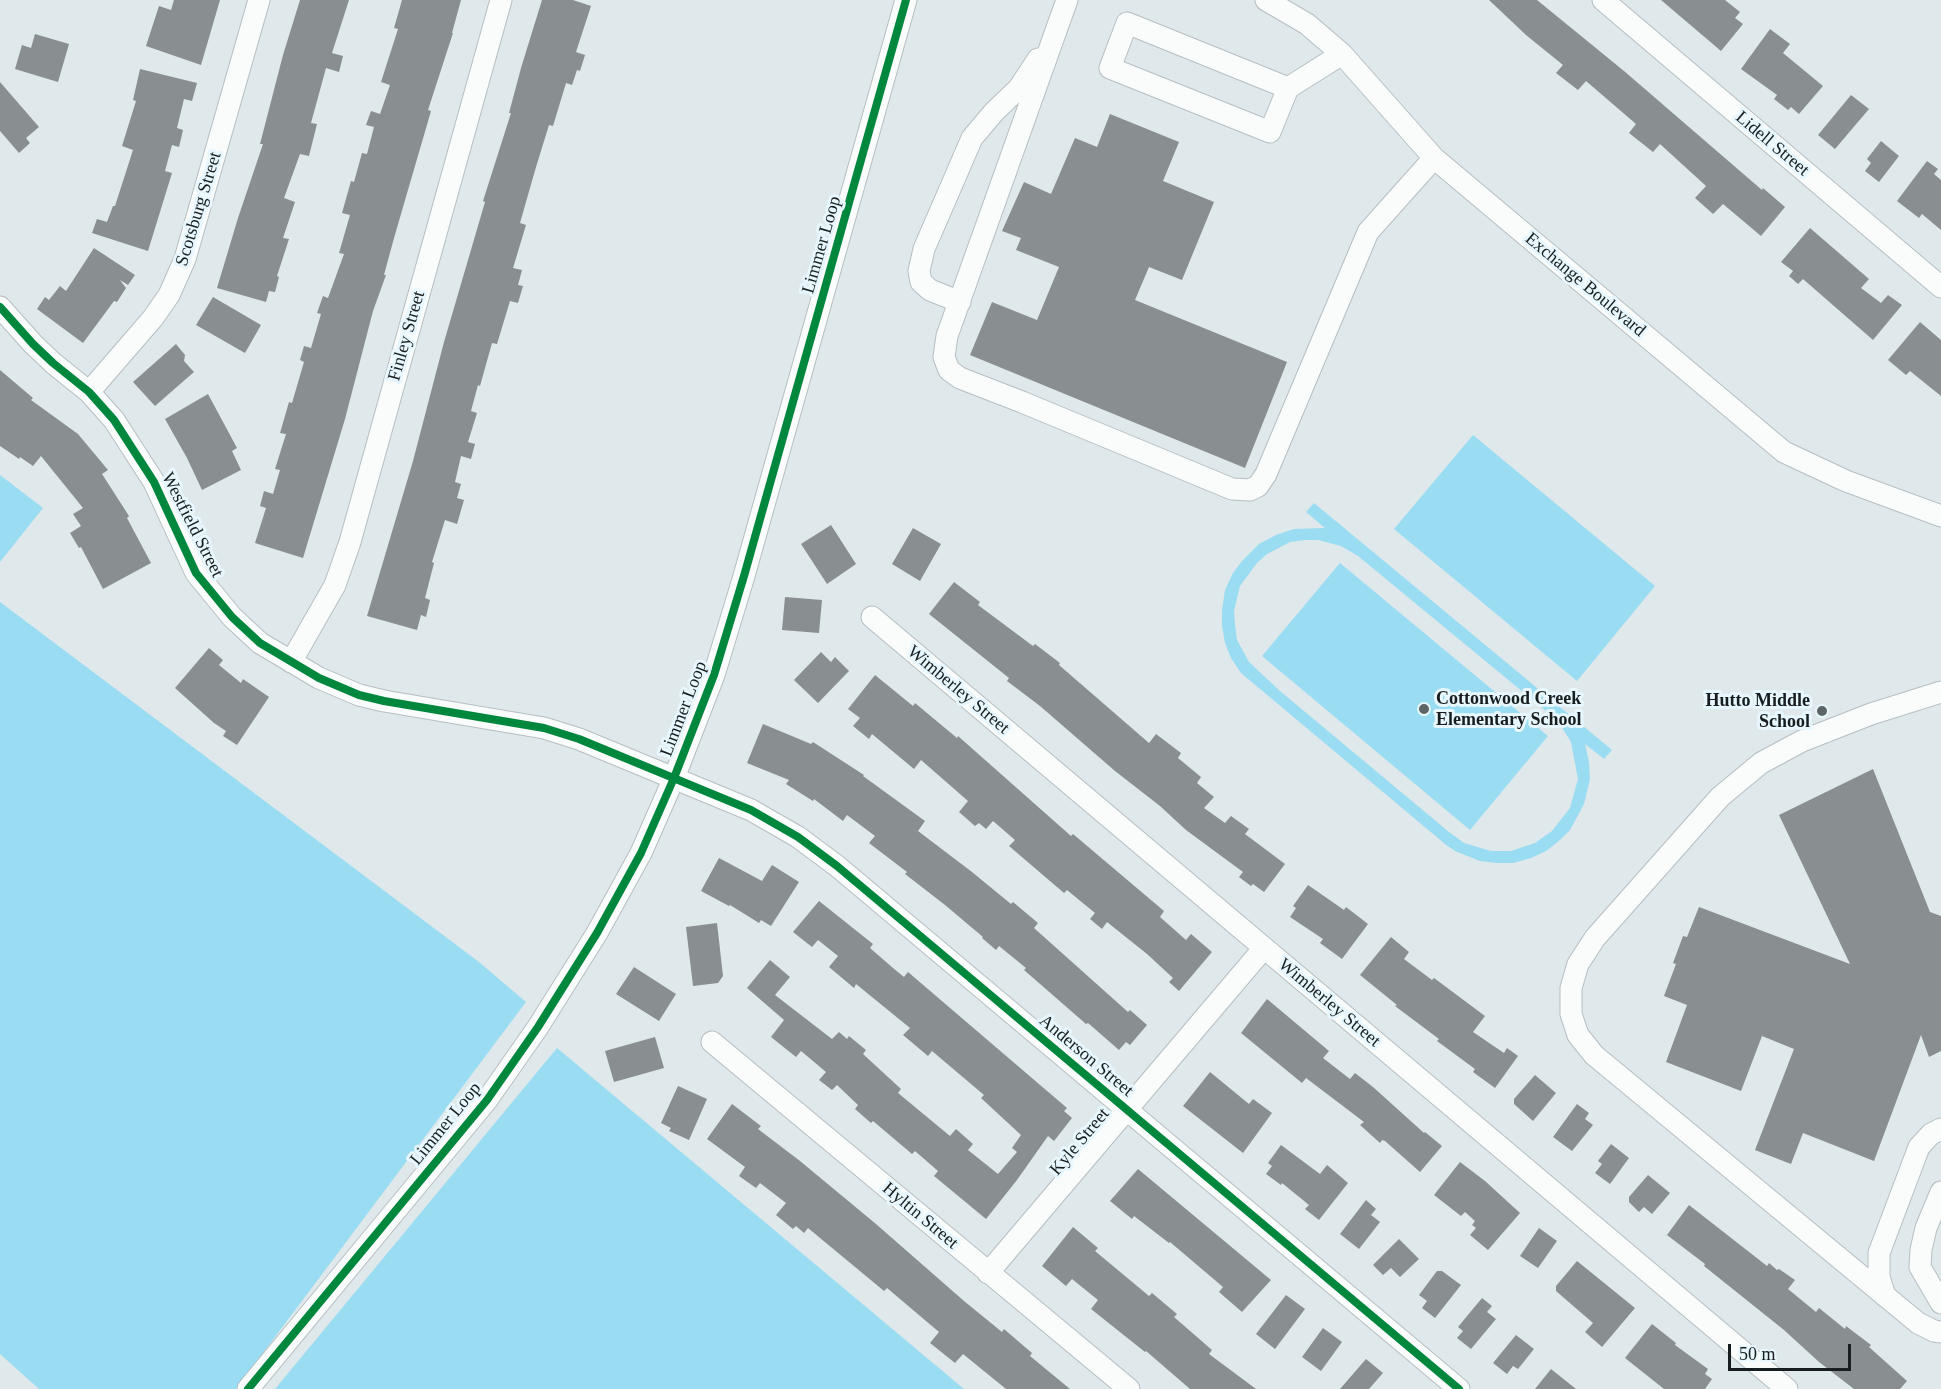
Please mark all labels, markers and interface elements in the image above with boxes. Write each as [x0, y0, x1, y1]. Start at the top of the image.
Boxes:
street label: Lidell Street [1731, 107, 1813, 181]
street label: Scotsburg Street [171, 149, 227, 269]
street label: Limmer Loop [798, 194, 846, 296]
street label: Exchange Boulevard [1520, 228, 1650, 342]
street label: Finley Street [384, 289, 430, 383]
street label: Westfield Street [156, 469, 228, 581]
street label: Wimberley Street [903, 641, 1013, 739]
street label: Limmer Loop [656, 658, 712, 760]
place label: Cottonwood Creek Elementary School [1436, 688, 1581, 730]
place label: Hutto Middle School [1705, 690, 1810, 732]
marker: Cottonwood Creek Elementary School [1417, 702, 1431, 716]
marker: Hutto Middle School [1815, 704, 1829, 718]
street label: Wimberley Street [1274, 954, 1384, 1052]
street label: Anderson Street [1034, 1010, 1138, 1102]
street label: Limmer Loop [406, 1078, 486, 1170]
street label: Kyle Street [1046, 1104, 1114, 1180]
street label: Hyltin Street [878, 1178, 962, 1254]
scale bar [1731, 1332, 1854, 1370]
text: 50 m [1739, 1344, 1776, 1364]

